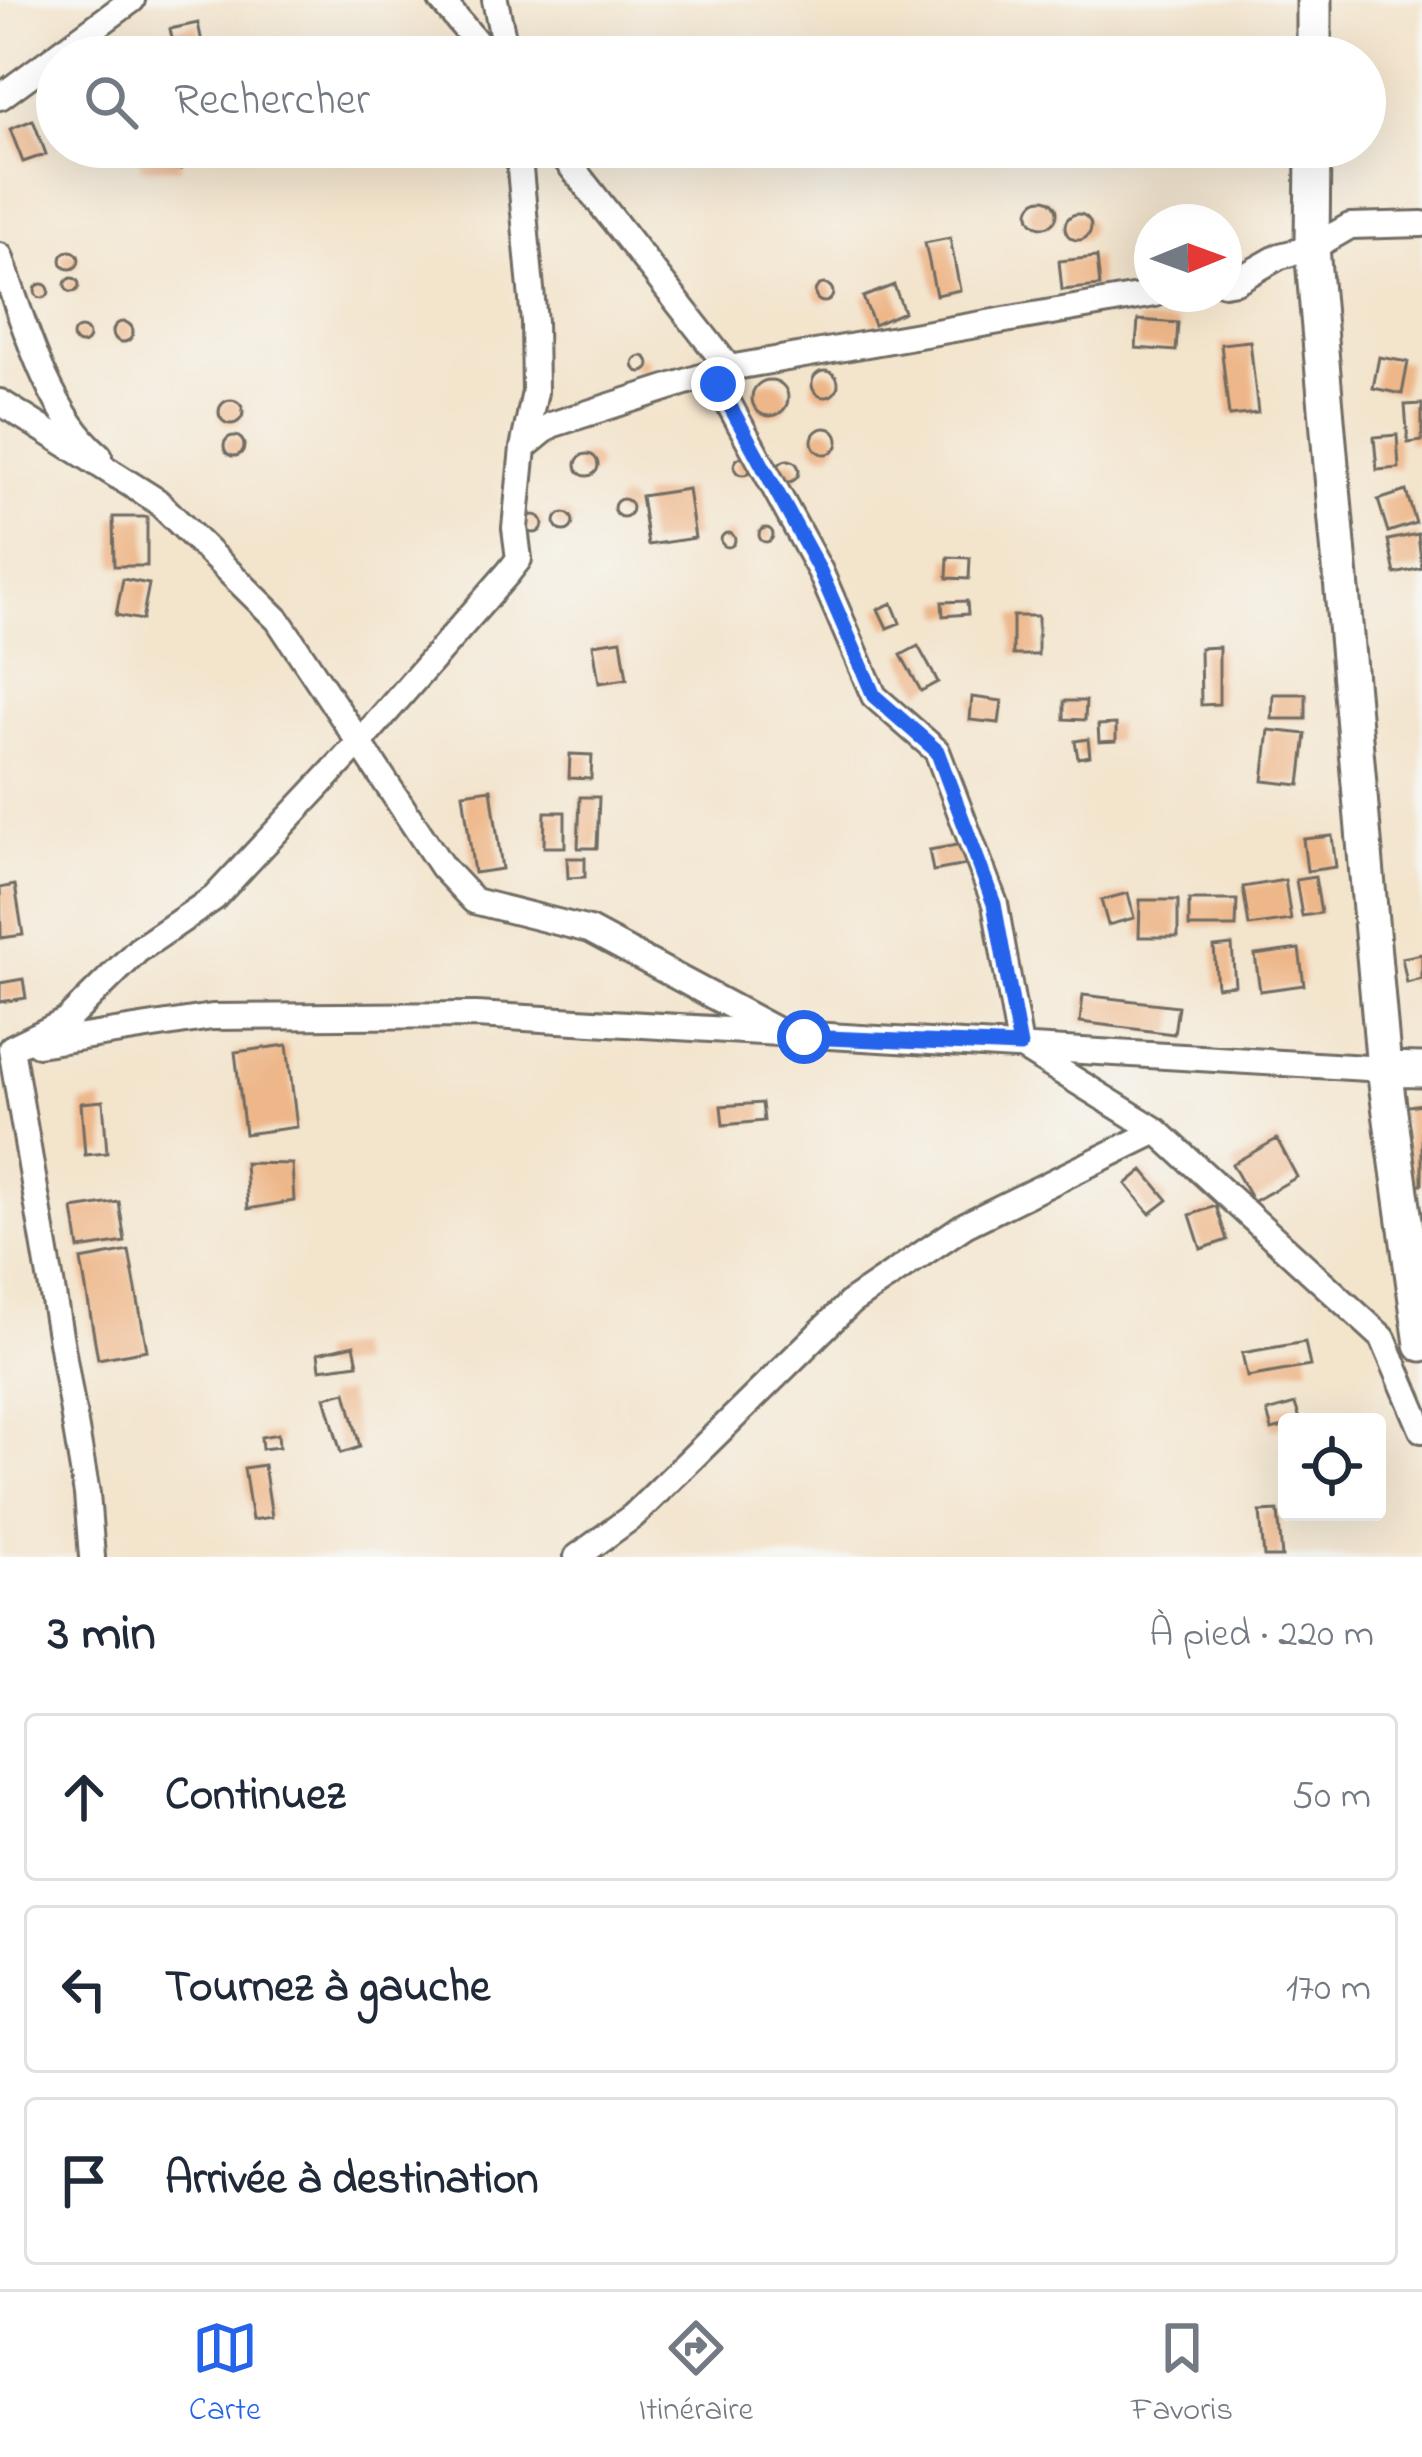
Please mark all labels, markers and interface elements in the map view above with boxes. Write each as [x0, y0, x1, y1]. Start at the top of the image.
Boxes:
search box [36, 36, 1386, 168]
icon: search [78, 69, 144, 135]
text: Rechercher [174, 69, 370, 135]
north arrow [1134, 204, 1242, 312]
route end [691, 357, 745, 411]
route start [777, 1010, 831, 1064]
map controls [1278, 1413, 1386, 1521]
button: locate [1278, 1413, 1386, 1521]
text: 3 min [48, 1598, 156, 1673]
text: À pied · 220 m [1149, 1607, 1374, 1664]
icon: ahead [51, 1764, 117, 1830]
text: Continuez [165, 1764, 345, 1830]
text: 50 m [1292, 1769, 1371, 1826]
icon: left [51, 1956, 117, 2022]
text: Tournez à gauche [165, 1956, 490, 2022]
text: 170 m [1286, 1961, 1371, 2018]
icon: arrive [51, 2148, 117, 2214]
text: Arrivée à destination [165, 2148, 539, 2214]
tab: Carte [189, 2315, 261, 2435]
tab: Itinéraire [639, 2315, 753, 2435]
tab: Favoris [1131, 2315, 1233, 2435]

